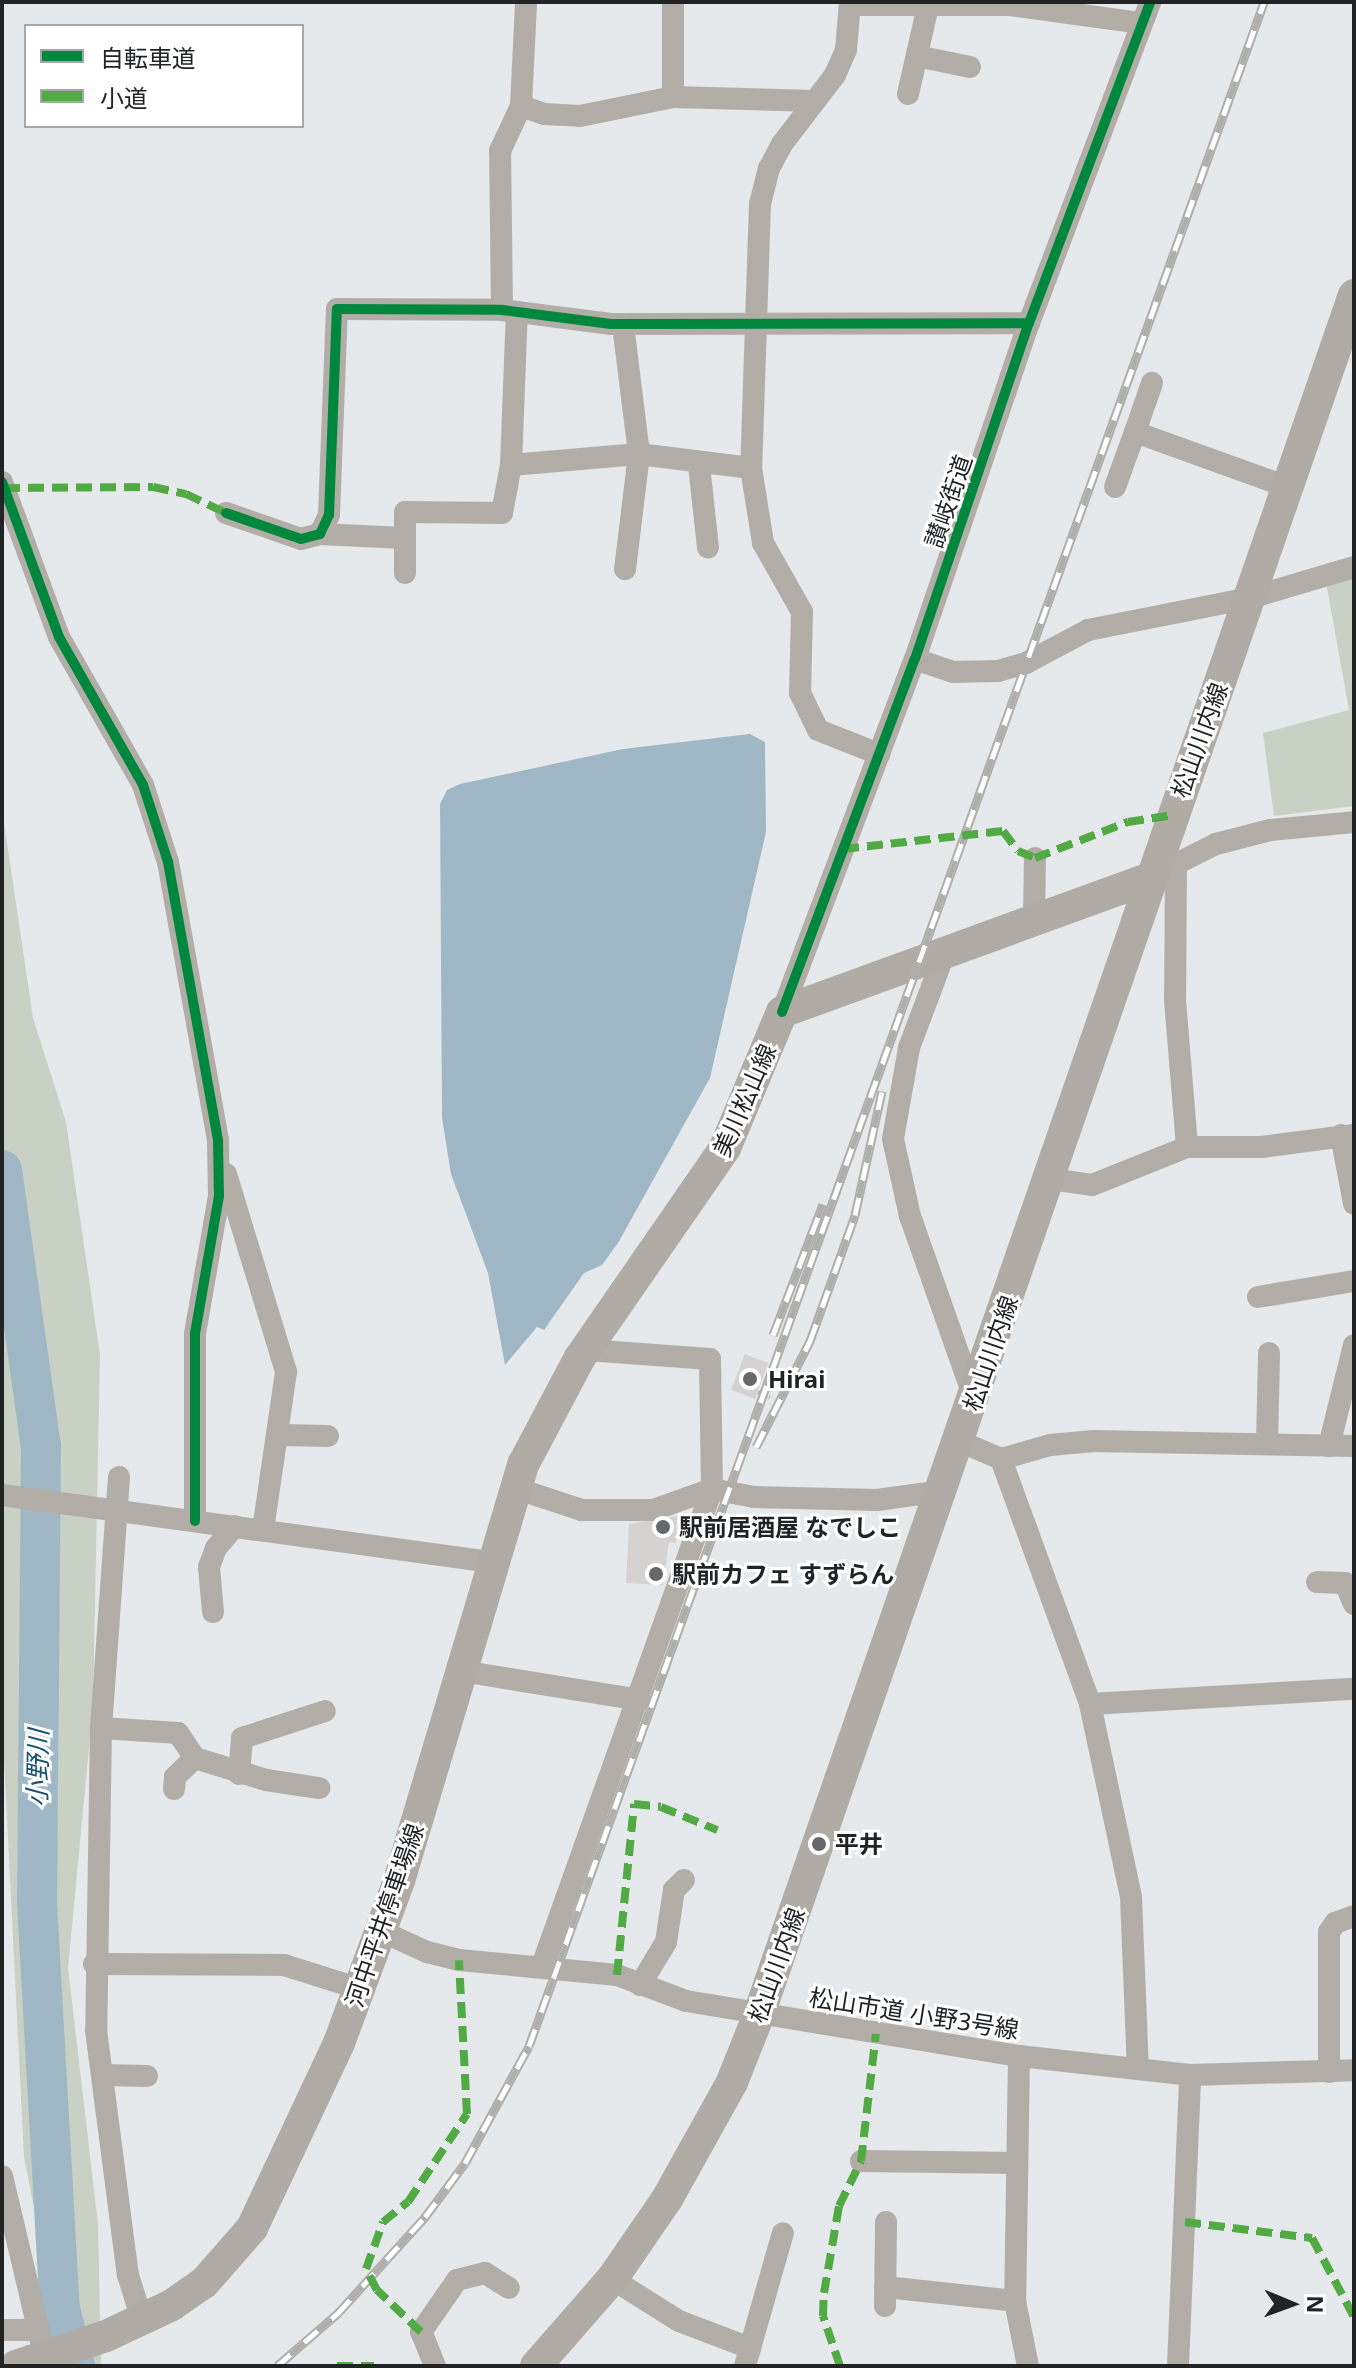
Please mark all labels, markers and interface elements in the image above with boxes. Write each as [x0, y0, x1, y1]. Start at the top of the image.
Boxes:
legend [24, 24, 304, 128]
text: 自転車道 [100, 41, 196, 74]
text: 小道 [100, 81, 148, 114]
street label: 讃岐街道 [919, 451, 977, 551]
street label: 松山川内線 [1165, 679, 1233, 801]
street label: 美川松山線 [706, 1039, 782, 1161]
street label: 松山川内線 [957, 1292, 1023, 1414]
place label: Hirai [768, 1365, 825, 1393]
marker: Hirai [739, 1368, 761, 1390]
place label: 駅前居酒屋 なでしこ [679, 1513, 901, 1541]
marker: 駅前居酒屋 なでしこ [654, 1518, 672, 1536]
place label: 駅前カフェ すずらん [672, 1560, 894, 1588]
marker: 駅前カフェ すずらん [647, 1565, 665, 1583]
water label: 小野川 [22, 1729, 54, 1807]
street label: 河中平井停車場線 [339, 1820, 429, 2010]
place label: 平井 [835, 1830, 883, 1858]
marker: 平井 [810, 1835, 828, 1853]
street label: 松山川内線 [742, 1904, 810, 2026]
street label: 松山市道 小野3号線 [807, 1982, 1021, 2044]
north arrow [1252, 2264, 1332, 2344]
text: N [1301, 2295, 1331, 2314]

